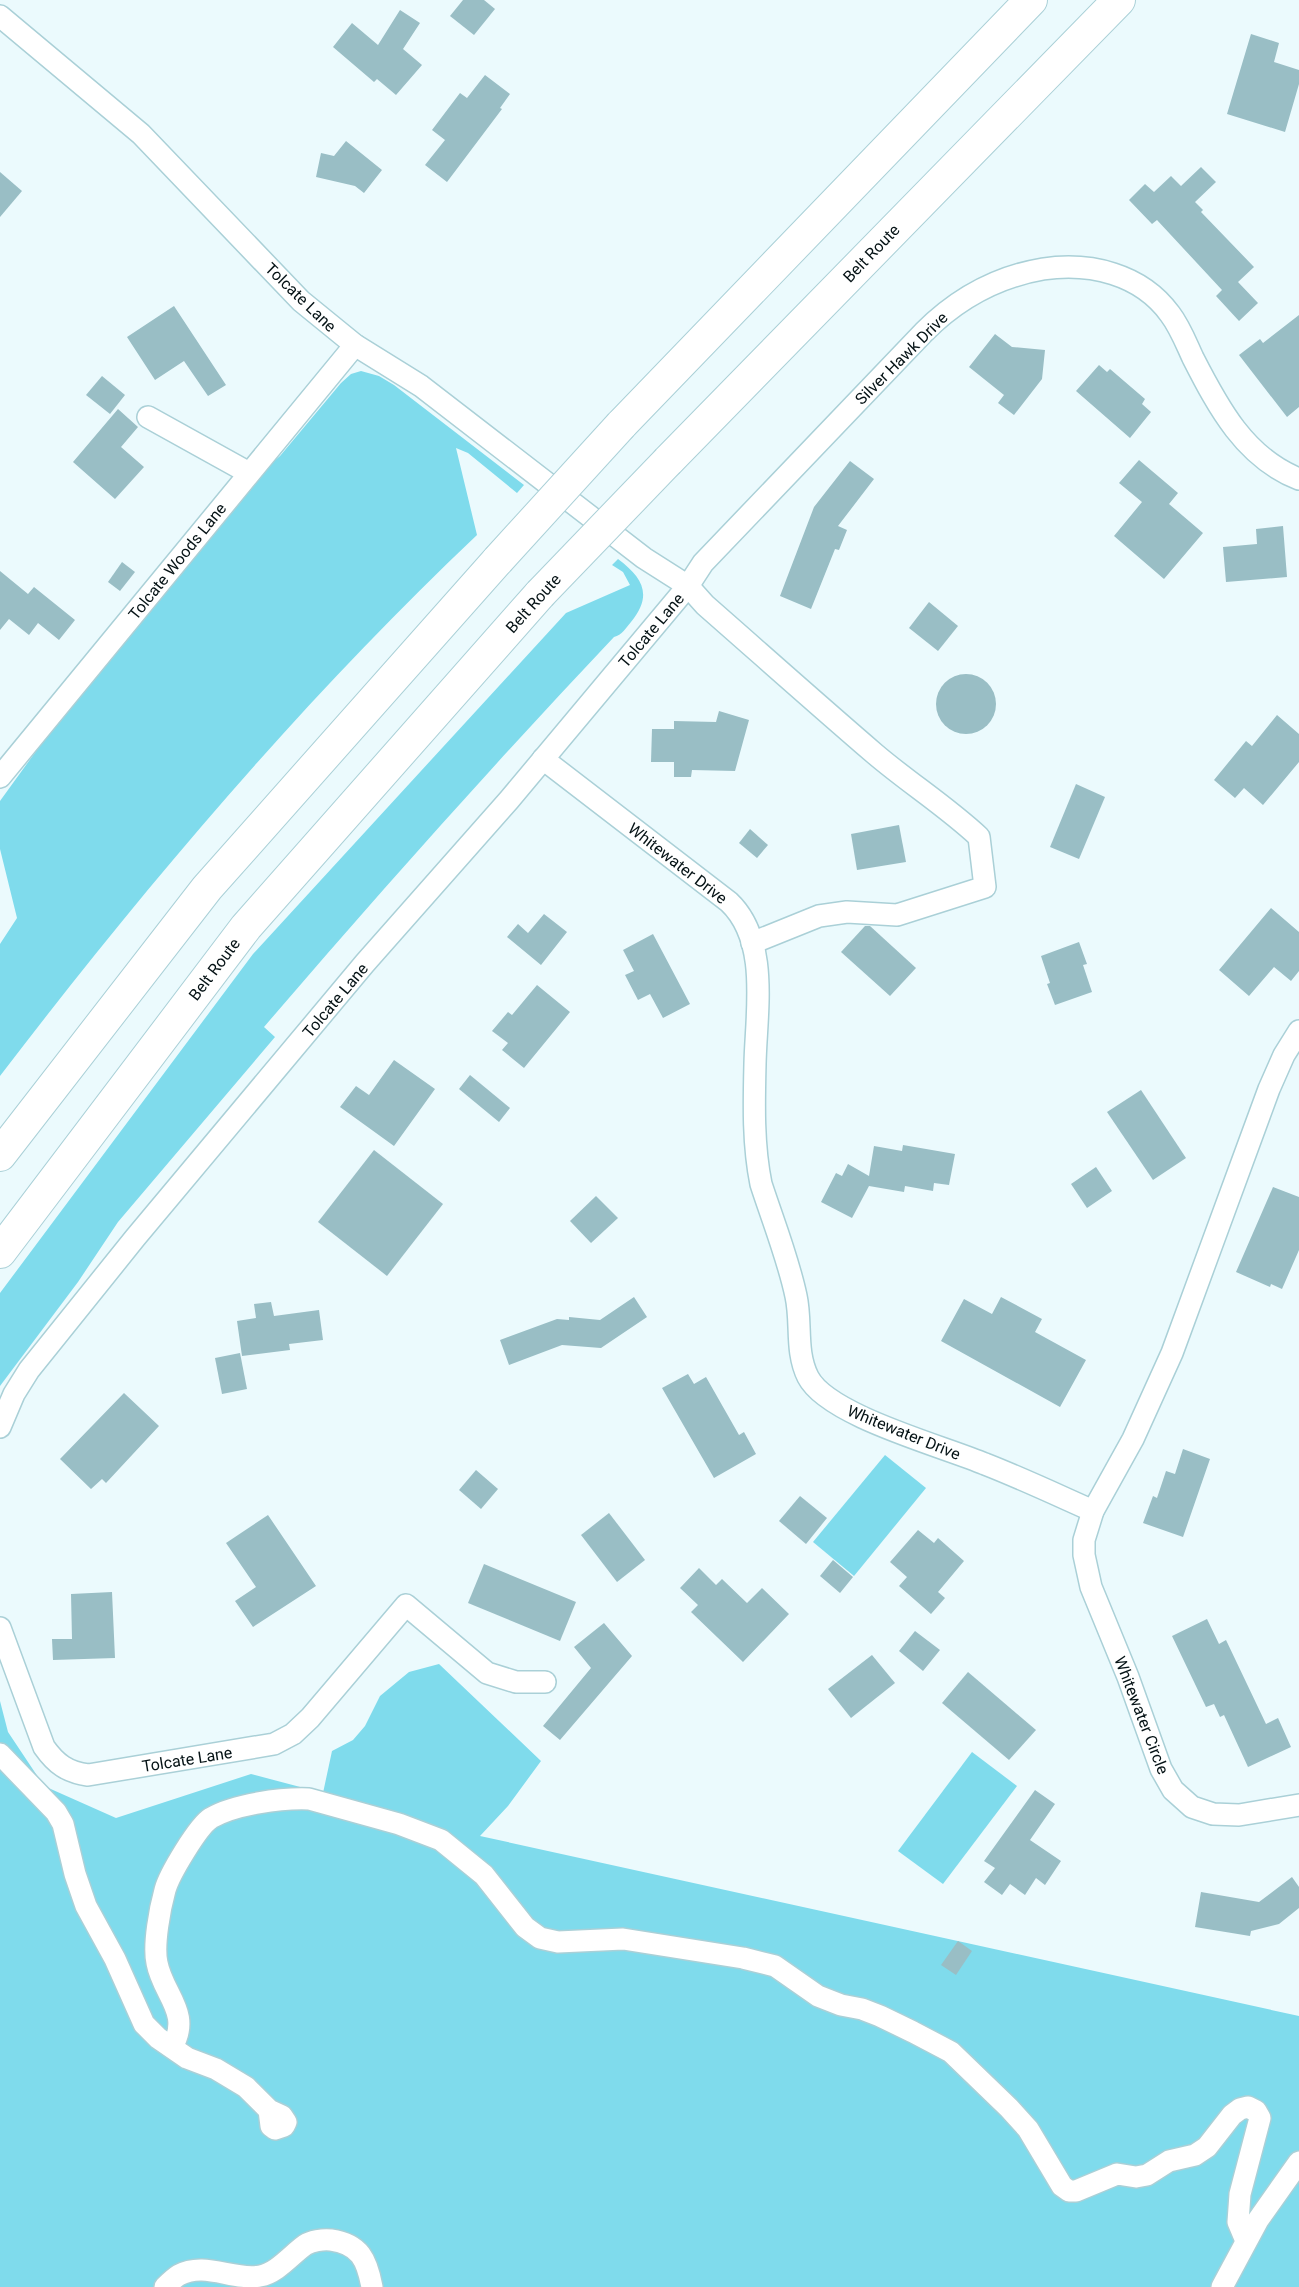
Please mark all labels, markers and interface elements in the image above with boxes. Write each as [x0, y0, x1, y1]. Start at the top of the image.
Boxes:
street label: Belt Route [839, 220, 904, 286]
street label: Tolcate Lane [261, 259, 340, 336]
street label: Silver Hawk Drive [851, 308, 952, 409]
street label: Tolcate Woods Lane [124, 499, 230, 624]
street label: Belt Route [502, 570, 565, 637]
street label: Tolcate Lane [615, 589, 688, 671]
street label: Whitewater Drive [624, 819, 731, 908]
street label: Belt Route [185, 934, 244, 1004]
street label: Tolcate Lane [299, 959, 372, 1041]
street label: Whitewater Drive [844, 1401, 963, 1464]
street label: Whitewater Circle [1110, 1654, 1173, 1777]
street label: Tolcate Lane [141, 1743, 234, 1776]

